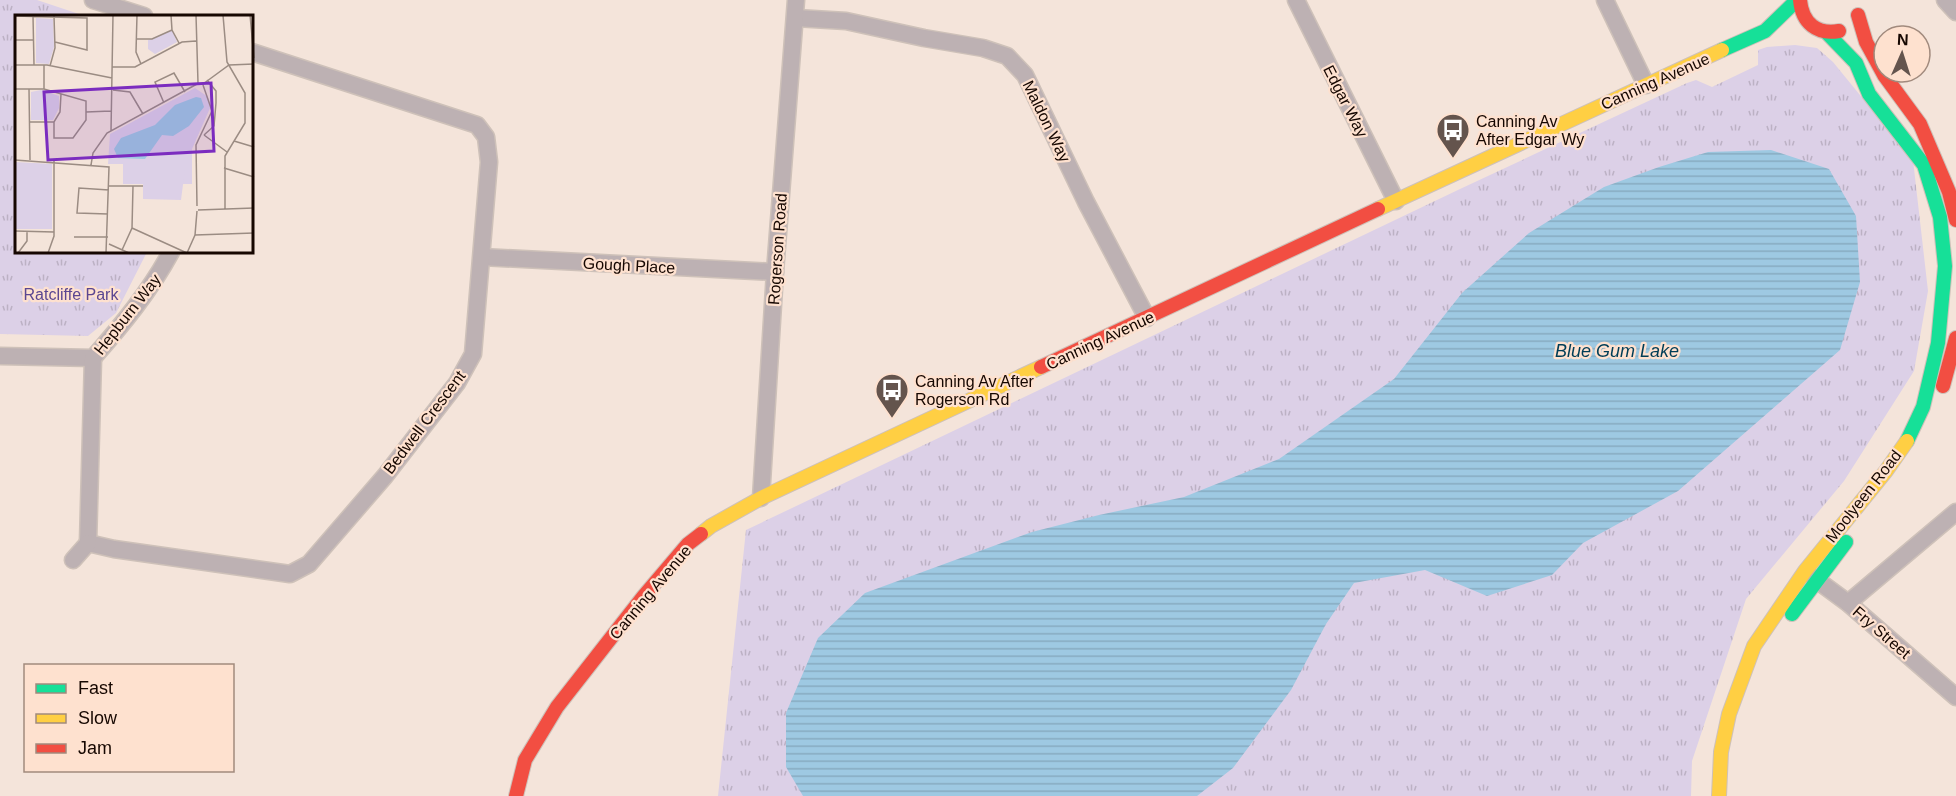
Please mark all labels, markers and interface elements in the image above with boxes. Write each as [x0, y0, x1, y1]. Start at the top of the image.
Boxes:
inset map [15, 15, 254, 254]
north arrow [1872, 24, 1932, 84]
text: N [1897, 31, 1909, 48]
street label: Canning Avenue [1598, 50, 1712, 113]
street label: Edgar Way [1320, 62, 1371, 140]
street label: Maldon Way [1020, 78, 1074, 165]
bus stop icon: Canning Av After Edgar Wy [1435, 112, 1471, 159]
place label: Canning Av After Edgar Wy [1476, 113, 1584, 148]
street label: Rogerson Road [765, 193, 790, 306]
street label: Gough Place [582, 255, 676, 276]
street label: Hepburn Way [91, 271, 164, 358]
park label: Ratcliffe Park [24, 286, 119, 303]
street label: Canning Avenue [1044, 308, 1157, 373]
water label: Blue Gum Lake [1555, 341, 1679, 361]
street label: Bedwell Crescent [380, 367, 469, 477]
bus stop icon: Canning Av After Rogerson Rd [874, 372, 910, 419]
place label: Canning Av After Rogerson Rd [915, 373, 1035, 408]
street label: Moolyeen Road [1822, 447, 1905, 546]
street label: Canning Avenue [606, 542, 695, 643]
street label: Fry Street [1850, 603, 1914, 662]
legend [24, 664, 234, 772]
text: Fast [78, 678, 113, 698]
text: Slow [78, 708, 118, 728]
text: Jam [78, 738, 112, 758]

